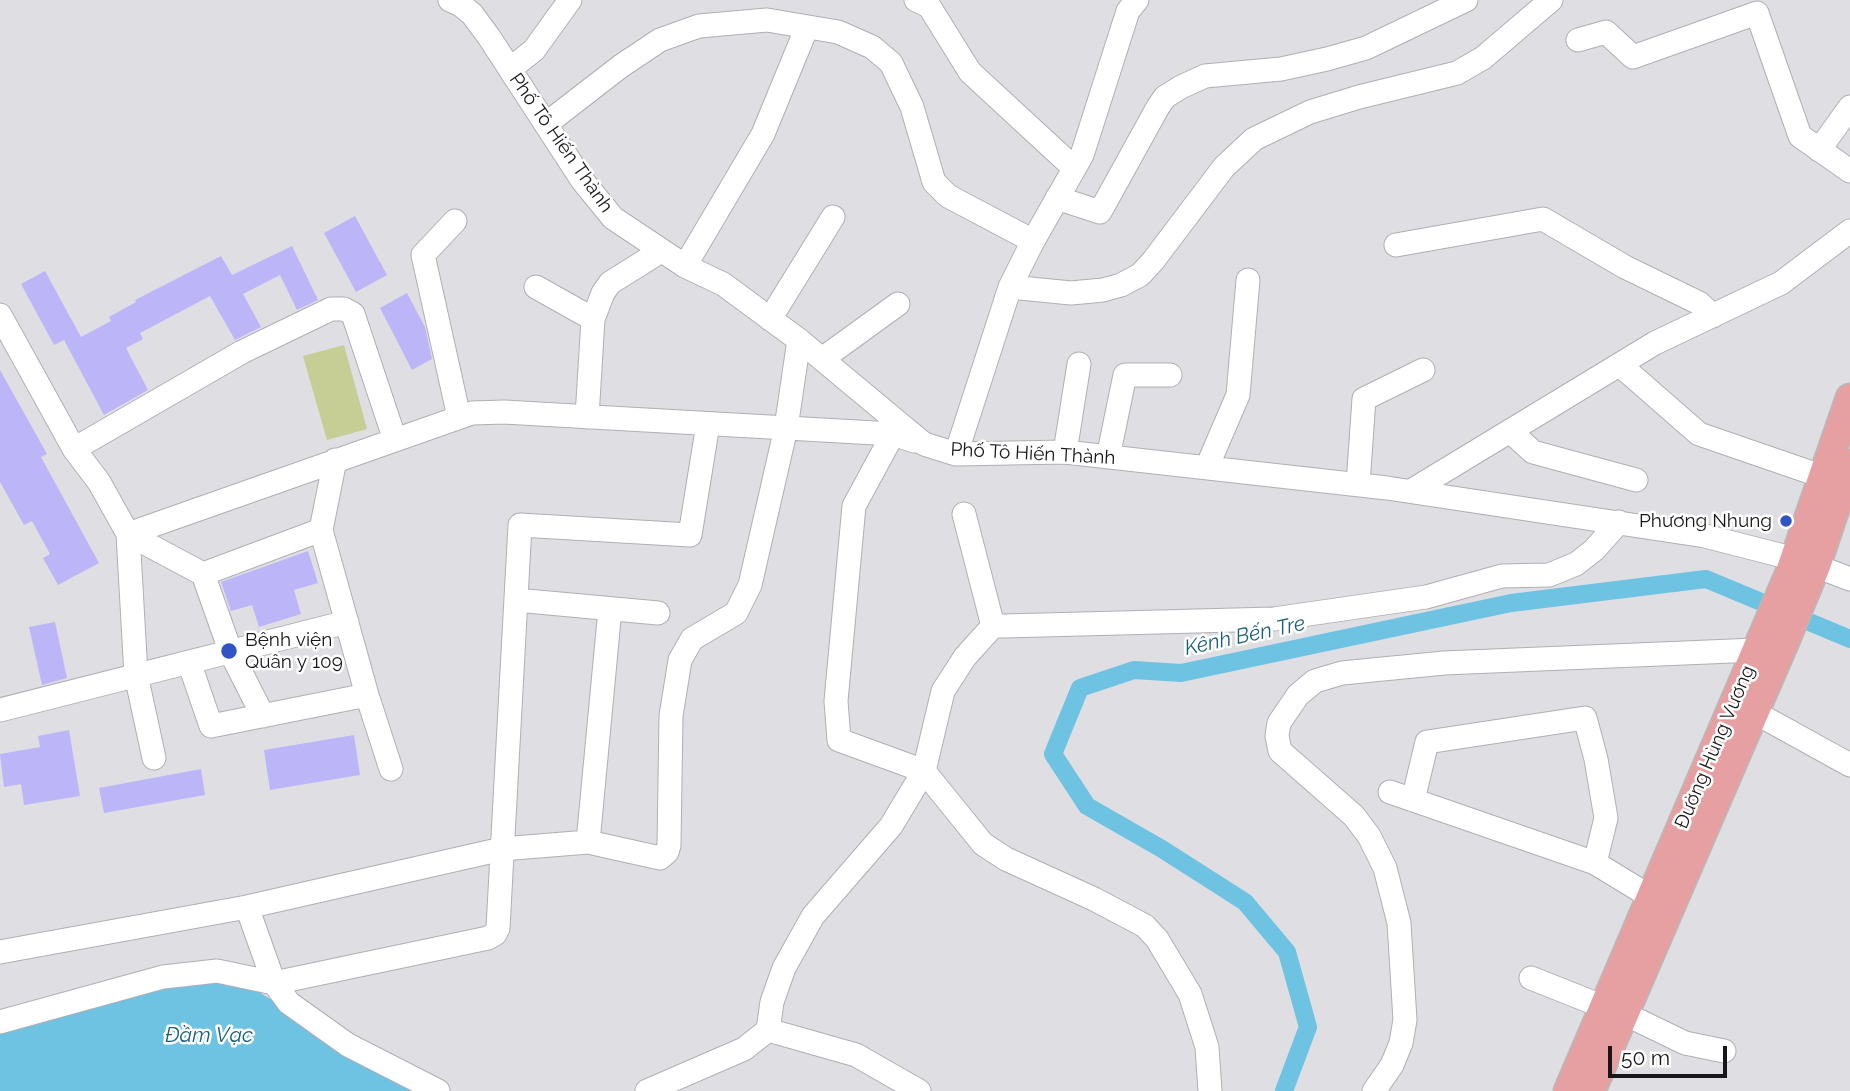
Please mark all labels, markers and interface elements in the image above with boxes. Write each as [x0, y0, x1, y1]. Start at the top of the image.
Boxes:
street label: Phố Tô Hiến Thành [504, 69, 618, 217]
street label: Phố Tô Hiến Thành [950, 438, 1116, 470]
place label: Phương Nhung [1639, 510, 1772, 532]
marker: Phương Nhung [1778, 513, 1794, 529]
water label: Kênh Bến Tre [1182, 611, 1308, 661]
place label: Bệnh viện Quân y 109 [245, 629, 343, 673]
marker: Bệnh viện Quân y 109 [219, 641, 239, 661]
street label: Đường Hùng Vương [1670, 662, 1760, 832]
water label: Đầm Vạc [165, 1023, 253, 1049]
scale bar [1612, 1032, 1731, 1076]
text: 50 m [1621, 1045, 1670, 1070]

